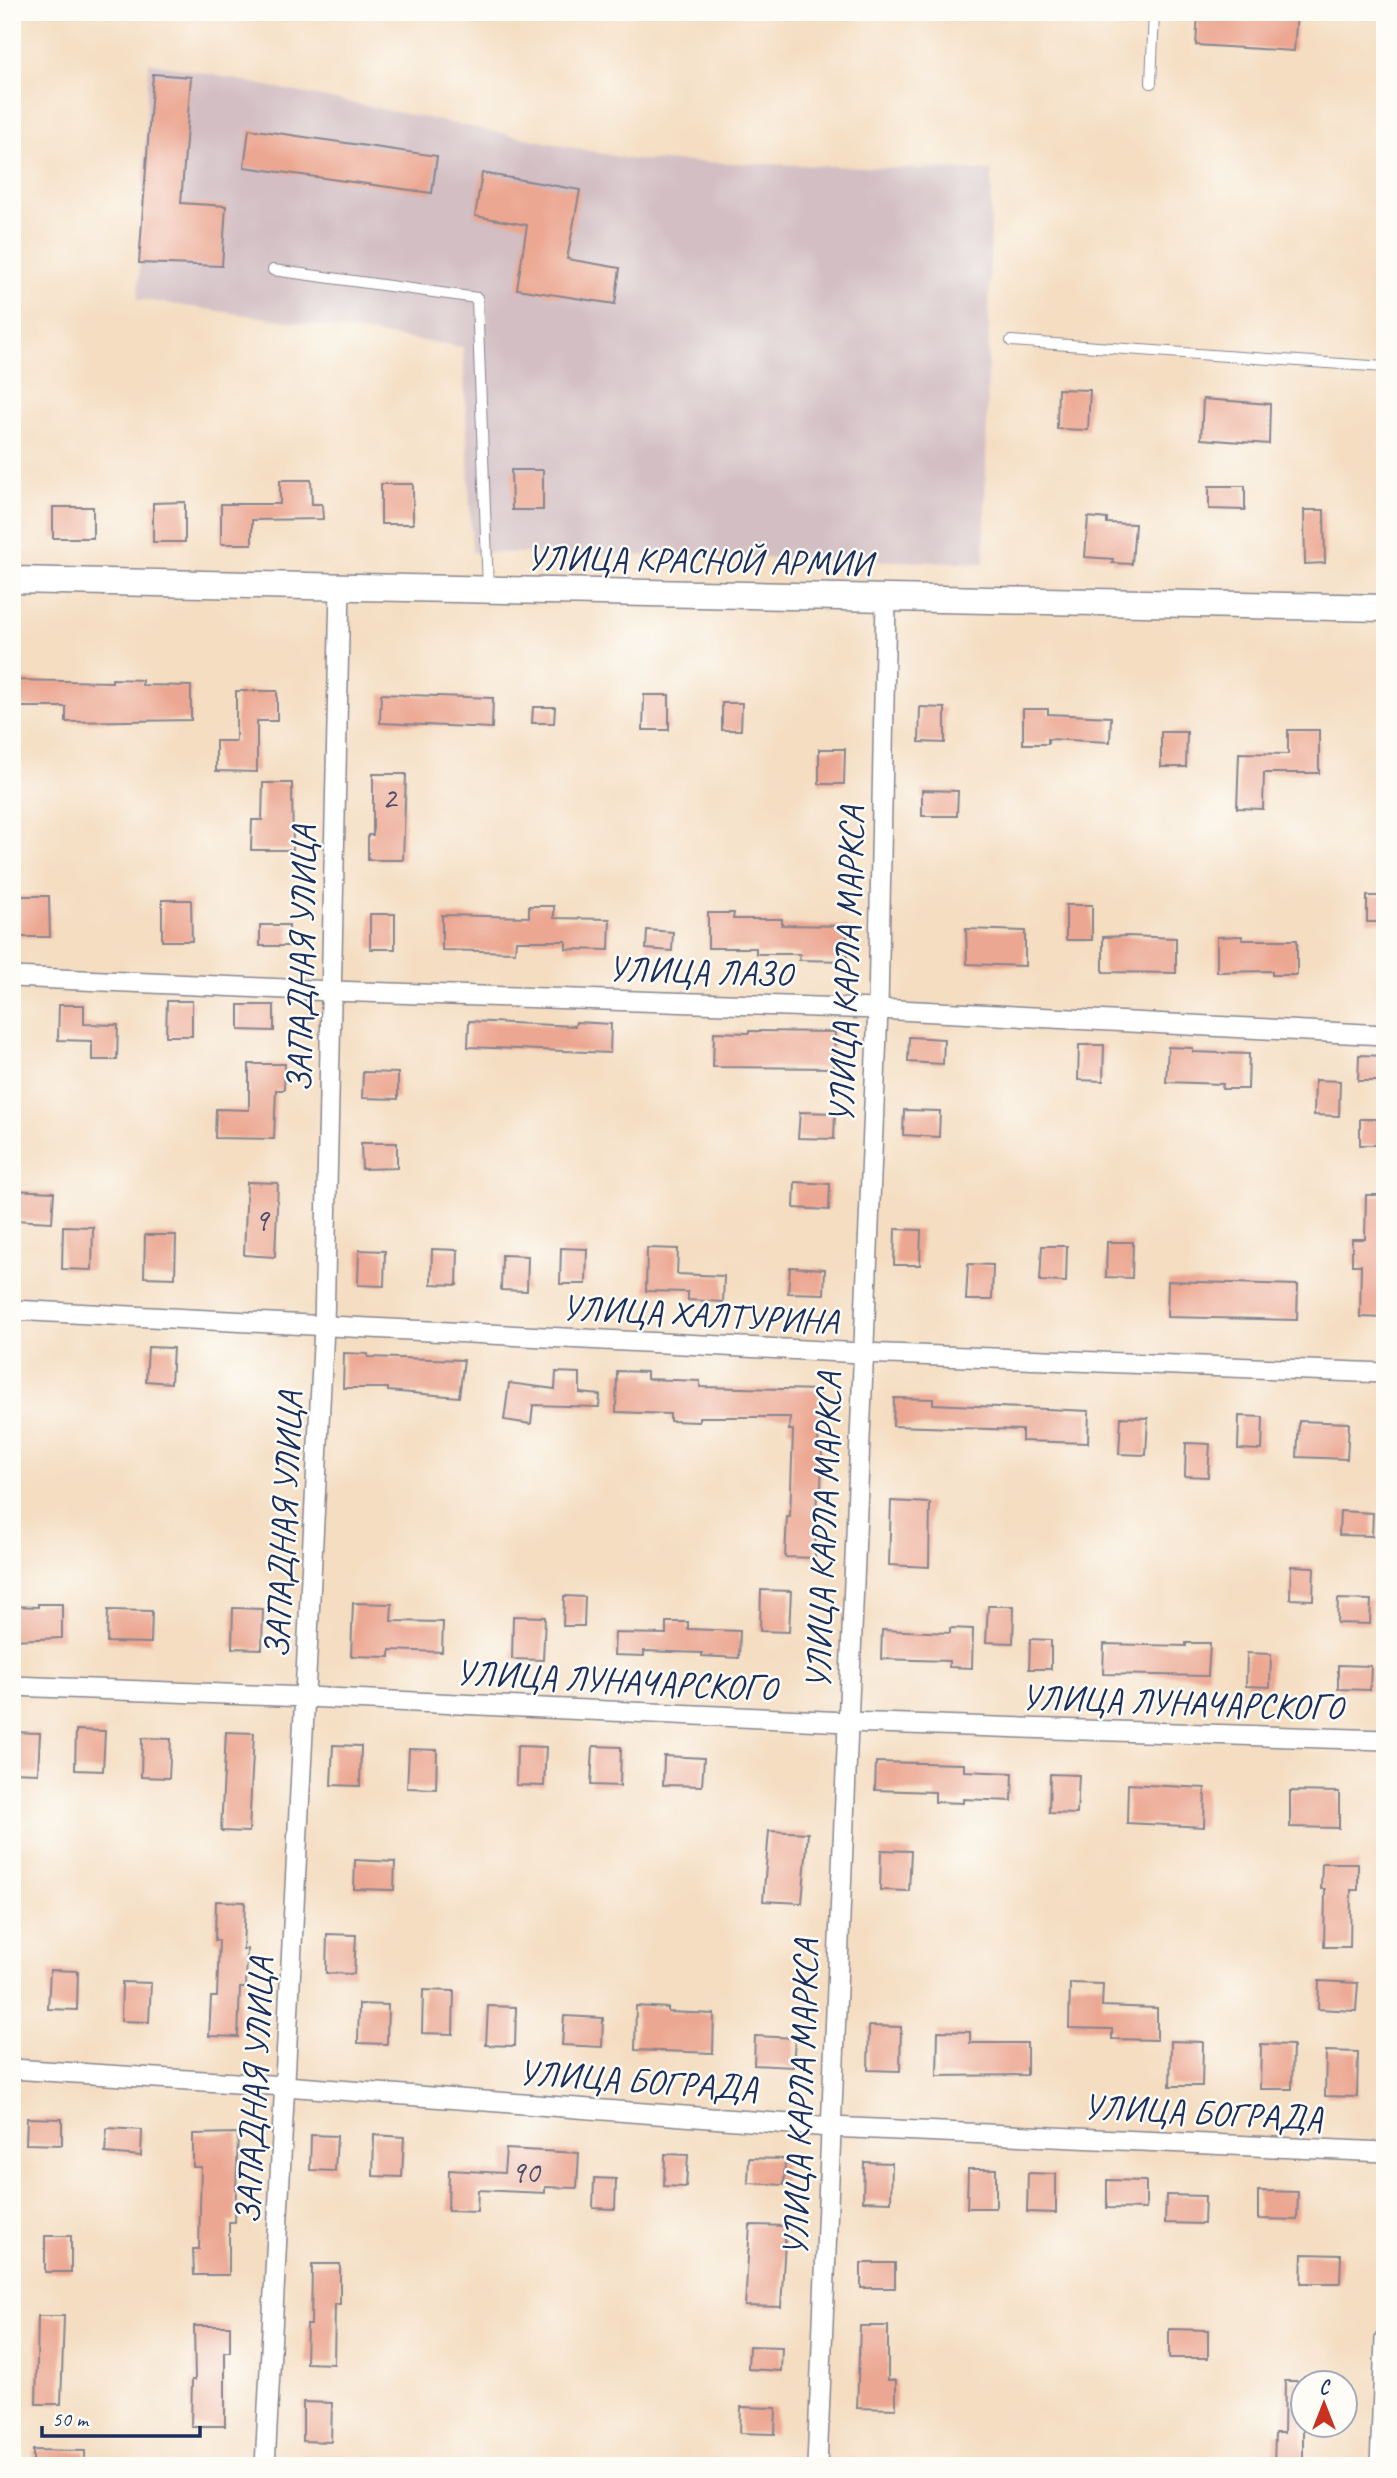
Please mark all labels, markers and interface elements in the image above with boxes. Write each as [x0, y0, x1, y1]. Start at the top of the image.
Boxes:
street label: УЛИЦА КРАСНОЙ АРМИИ [526, 535, 877, 586]
house number: 2 [382, 777, 399, 818]
street label: УЛИЦА КАРЛА МАРКСА [818, 804, 875, 1124]
street label: ЗАПАДНАЯ УЛИЦА [277, 824, 326, 1093]
street label: УЛИЦА ЛАЗО [607, 946, 796, 997]
house number: 9 [254, 1199, 271, 1240]
street label: УЛИЦА ХАЛТУРИНА [561, 1285, 841, 1344]
street label: УЛИЦА КАРЛА МАРКСА [795, 1370, 852, 1690]
street label: ЗАПАДНАЯ УЛИЦА [254, 1389, 313, 1659]
street label: УЛИЦА ЛУНАЧАРСКОГО [454, 1650, 781, 1712]
street label: УЛИЦА ЛУНАЧАРСКОГО [1021, 1674, 1347, 1731]
street label: УЛИЦА КАРЛА МАРКСА [772, 1937, 829, 2257]
street label: ЗАПАДНАЯ УЛИЦА [225, 1955, 284, 2225]
street label: УЛИЦА БОГРАДА [517, 2050, 760, 2111]
street label: УЛИЦА БОГРАДА [1082, 2084, 1325, 2141]
house number: 90 [511, 2151, 542, 2192]
north arrow [1288, 2370, 1358, 2440]
text: С [1319, 2376, 1331, 2400]
scale bar [42, 2394, 200, 2438]
text: 50 m [52, 2406, 90, 2432]

